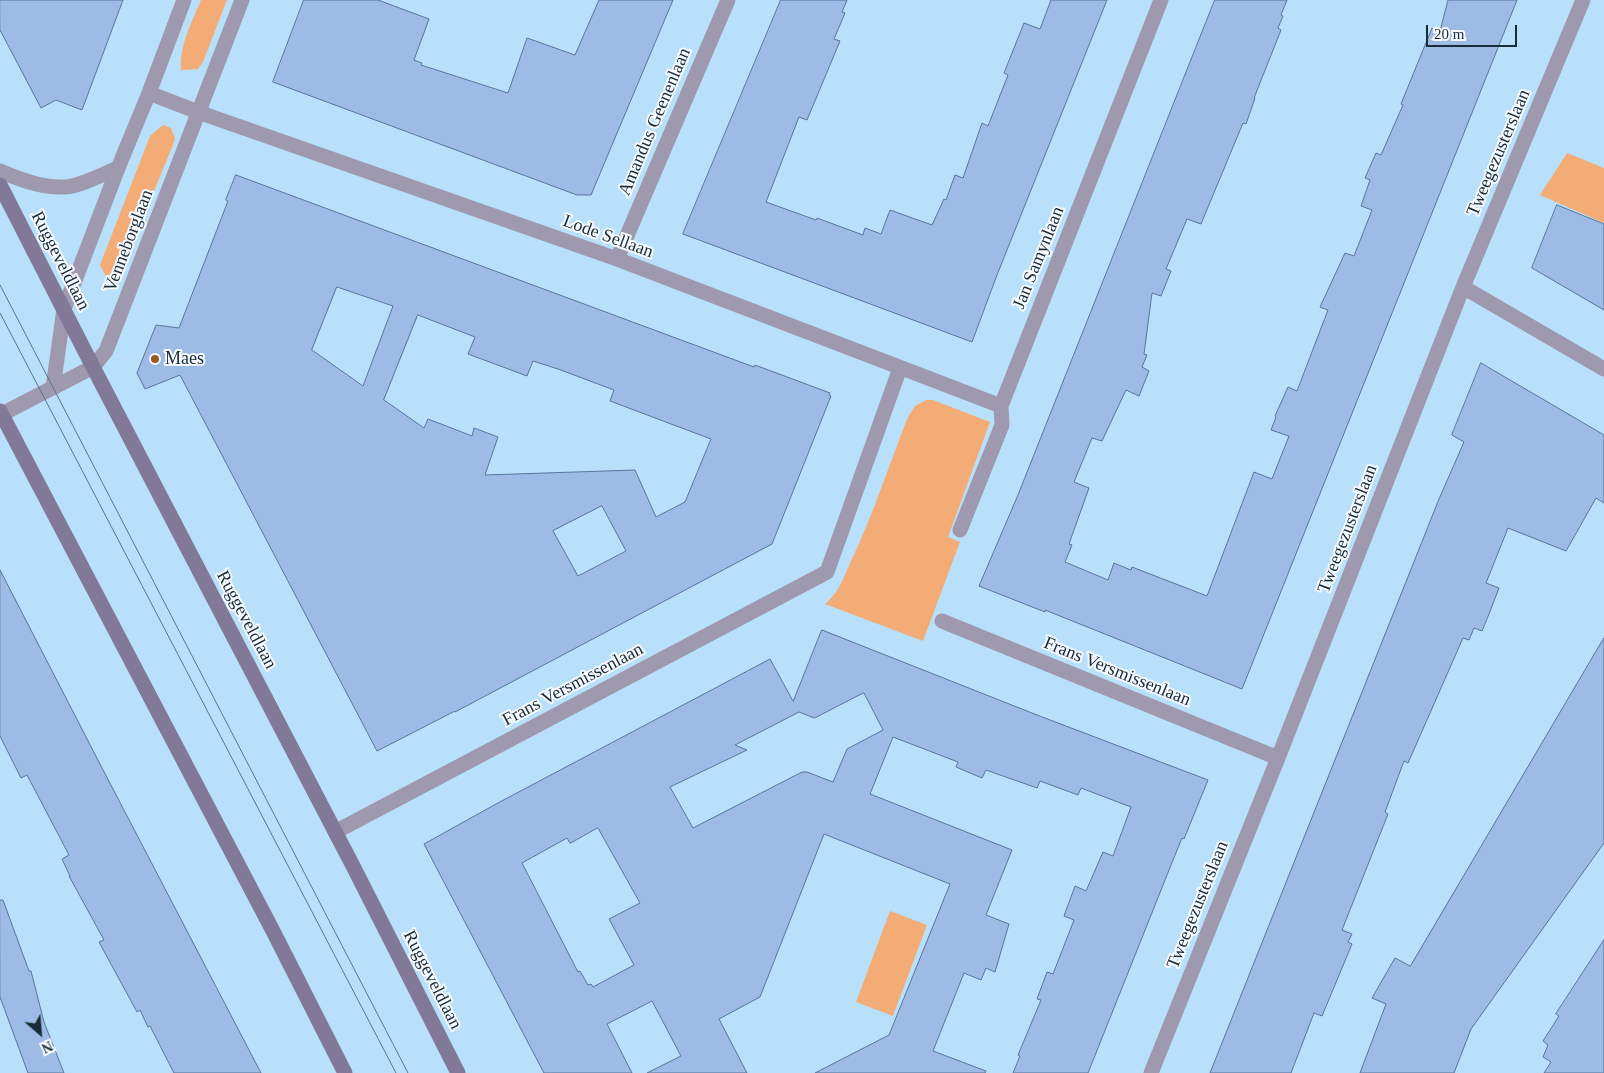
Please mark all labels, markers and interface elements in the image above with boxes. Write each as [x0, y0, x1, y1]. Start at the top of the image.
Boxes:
scale bar [1429, 15, 1520, 47]
text: 20 m [1434, 26, 1464, 42]
street label: Amandus Geenenlaan [614, 45, 696, 199]
street label: Tweegezusterslaan [1463, 86, 1535, 220]
street label: Venneborglaan [100, 187, 158, 295]
street label: Jan Samynlaan [1009, 204, 1069, 312]
street label: Ruggeveldlaan [26, 208, 94, 314]
street label: Lode Sellaan [560, 211, 656, 263]
place label: Maes [165, 348, 204, 370]
marker: Maes [149, 353, 161, 365]
street label: Tweegezusterslaan [1314, 462, 1382, 596]
street label: Ruggeveldlaan [211, 567, 281, 673]
street label: Frans Versmissenlaan [1040, 633, 1194, 711]
street label: Frans Versmissenlaan [499, 639, 647, 731]
street label: Tweegezusterslaan [1163, 838, 1233, 972]
street label: Ruggeveldlaan [398, 927, 466, 1033]
north arrow [15, 1008, 65, 1058]
text: N [39, 1038, 55, 1056]

